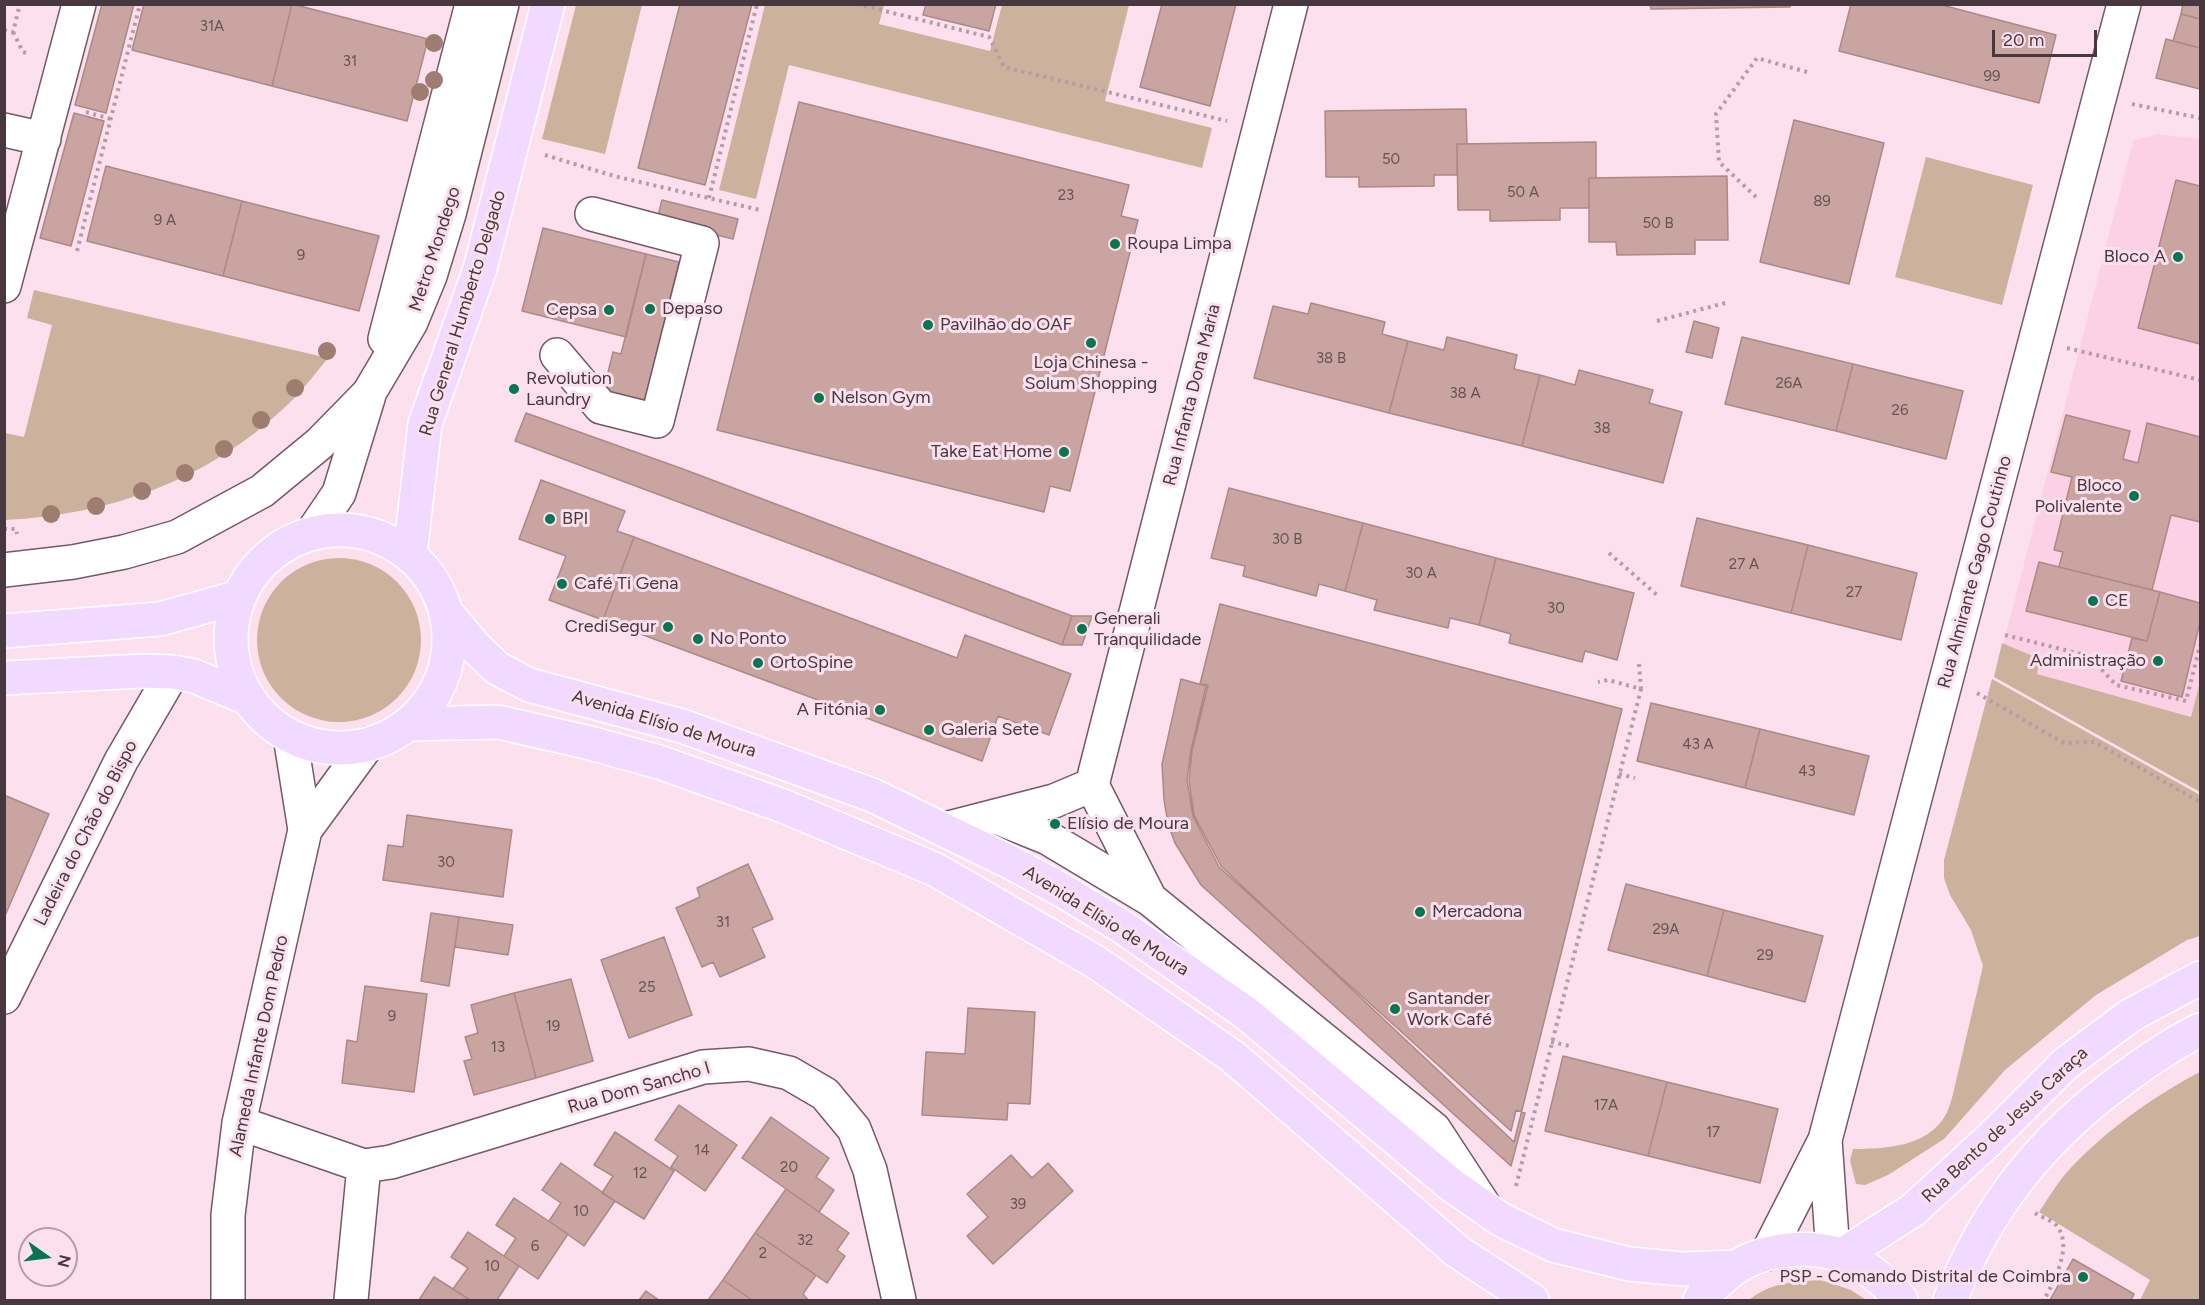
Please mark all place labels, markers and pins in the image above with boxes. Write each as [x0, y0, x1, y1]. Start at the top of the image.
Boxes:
place label: Roupa Limpa [1127, 233, 1232, 255]
marker: Roupa Limpa [1108, 237, 1122, 251]
place label: Bloco A [2104, 246, 2166, 268]
marker: Bloco A [2171, 250, 2185, 264]
place label: Depaso [662, 298, 723, 320]
place label: Cepsa [546, 299, 597, 321]
marker: Depaso [643, 302, 657, 316]
marker: Cepsa [602, 303, 616, 317]
place label: Pavilhão do OAF [940, 314, 1072, 336]
marker: Pavilhão do OAF [921, 318, 935, 332]
marker: Loja Chinesa - Solum Shopping [1084, 336, 1098, 350]
place label: Loja Chinesa - Solum Shopping [1025, 352, 1157, 394]
place label: Revolution Laundry [526, 368, 612, 410]
marker: Revolution Laundry [507, 382, 521, 396]
place label: Nelson Gym [831, 387, 931, 409]
marker: Nelson Gym [812, 391, 826, 405]
place label: Take Eat Home [931, 441, 1052, 463]
marker: Take Eat Home [1057, 445, 1071, 459]
place label: Bloco Polivalente [2034, 475, 2122, 518]
marker: Bloco Polivalente [2127, 489, 2141, 503]
place label: BPI [562, 508, 588, 530]
marker: BPI [543, 512, 557, 526]
place label: Café Ti Gena [574, 573, 678, 595]
marker: Café Ti Gena [555, 577, 569, 591]
place label: CE [2105, 590, 2129, 612]
marker: CE [2086, 594, 2100, 608]
place label: Generali Tranquilidade [1094, 608, 1201, 650]
place label: CrediSegur [565, 616, 656, 638]
marker: CrediSegur [661, 620, 675, 634]
marker: Generali Tranquilidade [1075, 622, 1089, 636]
place label: No Ponto [710, 628, 787, 650]
marker: No Ponto [691, 632, 705, 646]
place label: Administração [2030, 650, 2146, 672]
place label: OrtoSpine [770, 652, 853, 674]
marker: Administração [2151, 654, 2165, 668]
marker: OrtoSpine [751, 656, 765, 670]
place label: A Fitónia [797, 699, 868, 721]
marker: A Fitónia [873, 703, 887, 717]
place label: Galeria Sete [941, 719, 1039, 741]
marker: Galeria Sete [922, 723, 936, 737]
place label: Elísio de Moura [1067, 813, 1189, 835]
marker: Elísio de Moura [1048, 817, 1062, 831]
place label: Mercadona [1432, 901, 1522, 923]
marker: Mercadona [1413, 905, 1427, 919]
place label: Santander Work Café [1407, 988, 1492, 1030]
marker: Santander Work Café [1388, 1002, 1402, 1016]
place label: PSP - Comando Distrital de Coimbra [1779, 1266, 2071, 1288]
marker: PSP - Comando Distrital de Coimbra [2076, 1270, 2090, 1284]

